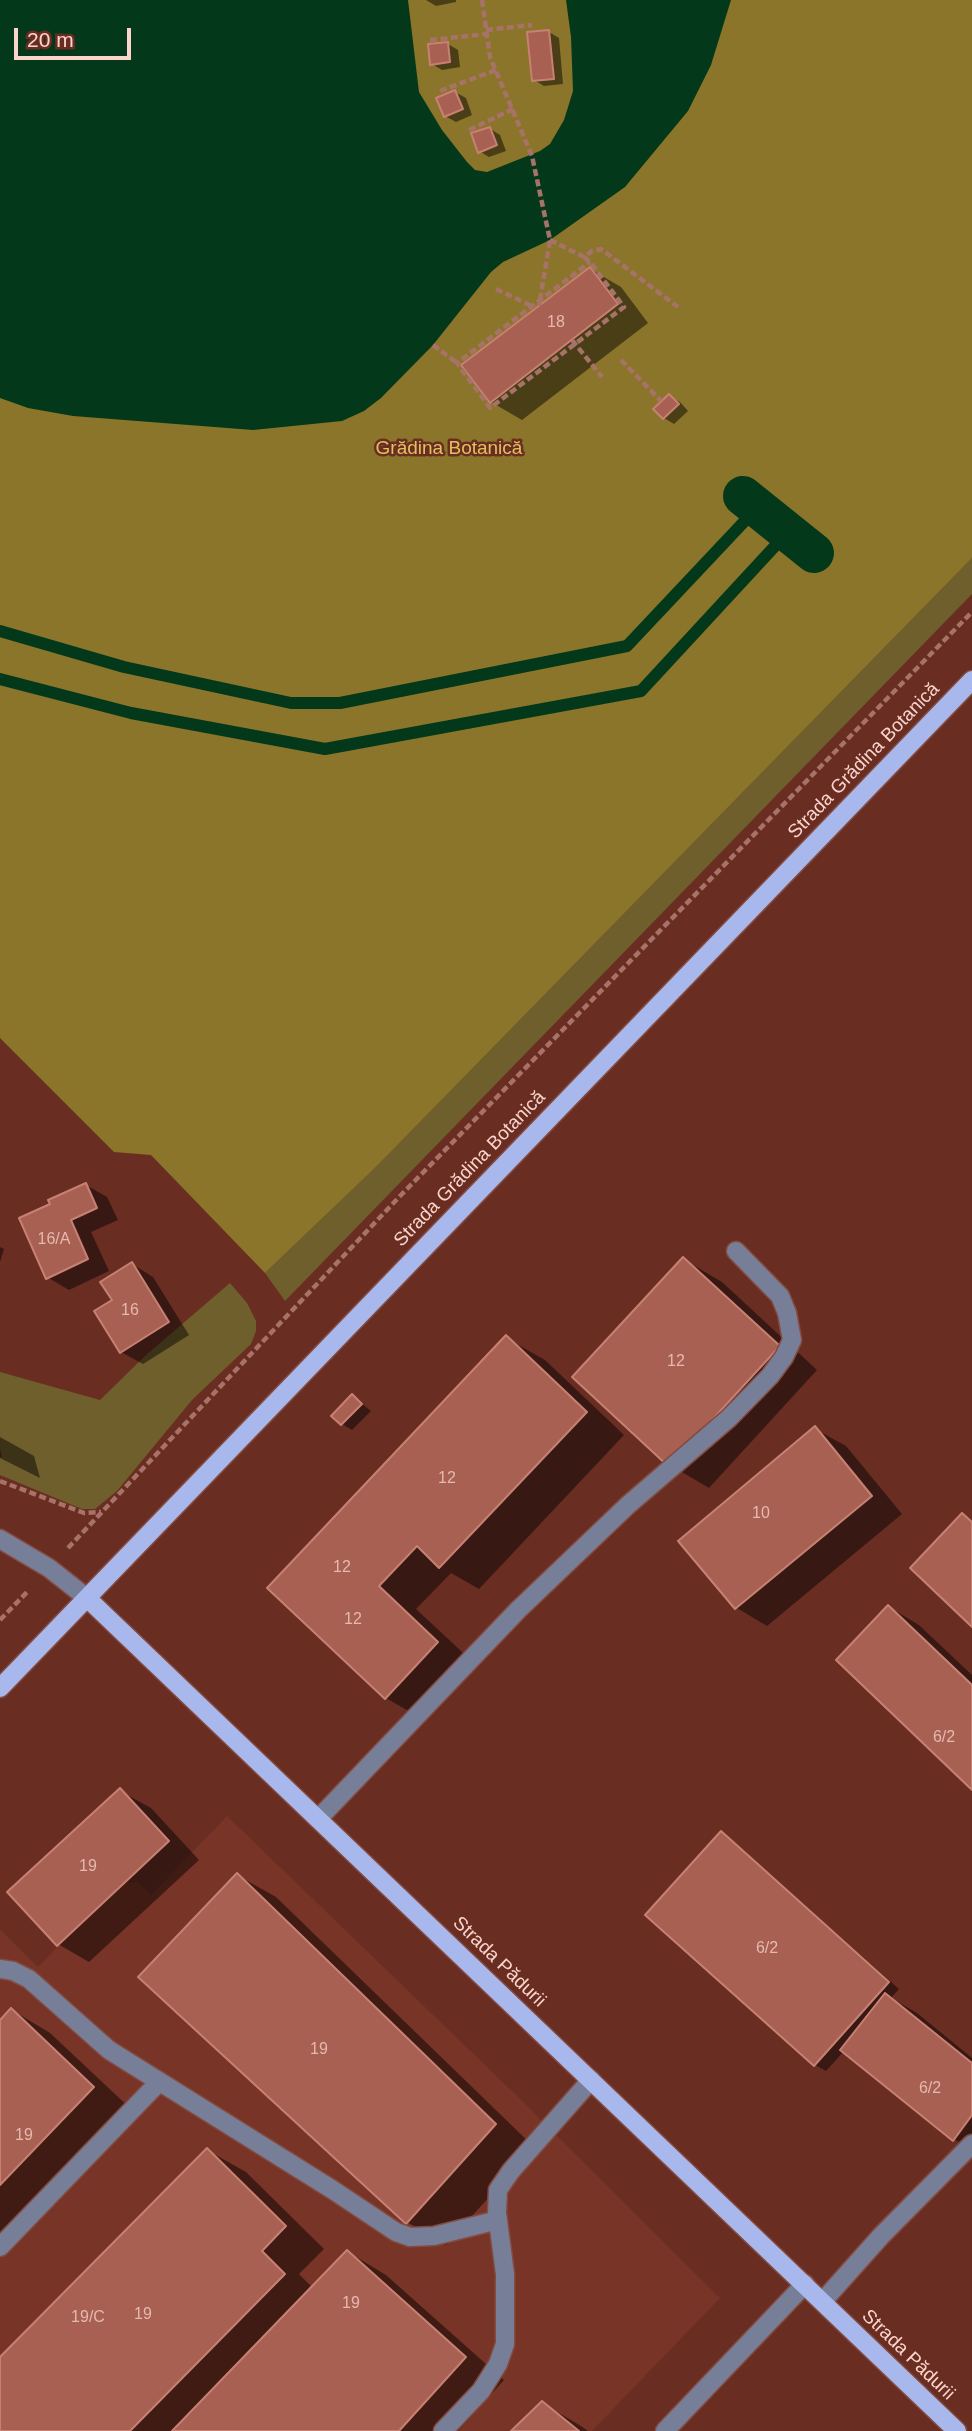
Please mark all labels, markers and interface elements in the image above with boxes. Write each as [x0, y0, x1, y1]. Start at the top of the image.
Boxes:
scale bar [18, 14, 135, 58]
text: 20 m [27, 28, 74, 51]
house number: 18 [547, 313, 565, 333]
park label: Grădina Botanică [376, 438, 522, 460]
street label: Strada Grădina Botanică [784, 678, 944, 844]
street label: Strada Grădina Botanică [390, 1086, 550, 1252]
house number: 16/A [38, 1230, 70, 1250]
house number: 16 [121, 1301, 139, 1321]
house number: 12 [667, 1352, 685, 1372]
house number: 12 [438, 1469, 456, 1489]
house number: 10 [752, 1504, 770, 1524]
house number: 12 [333, 1558, 351, 1578]
house number: 12 [344, 1610, 362, 1630]
house number: 6/2 [933, 1728, 955, 1748]
house number: 19 [79, 1857, 97, 1877]
street label: Strada Pădurii [448, 1912, 550, 2012]
house number: 6/2 [756, 1939, 778, 1959]
house number: 19 [310, 2040, 328, 2060]
house number: 6/2 [919, 2079, 941, 2099]
house number: 19 [15, 2126, 33, 2146]
house number: 19 [342, 2294, 360, 2314]
house number: 19 [134, 2305, 152, 2325]
street label: Strada Pădurii [857, 2305, 959, 2405]
house number: 19/C [71, 2308, 105, 2328]

